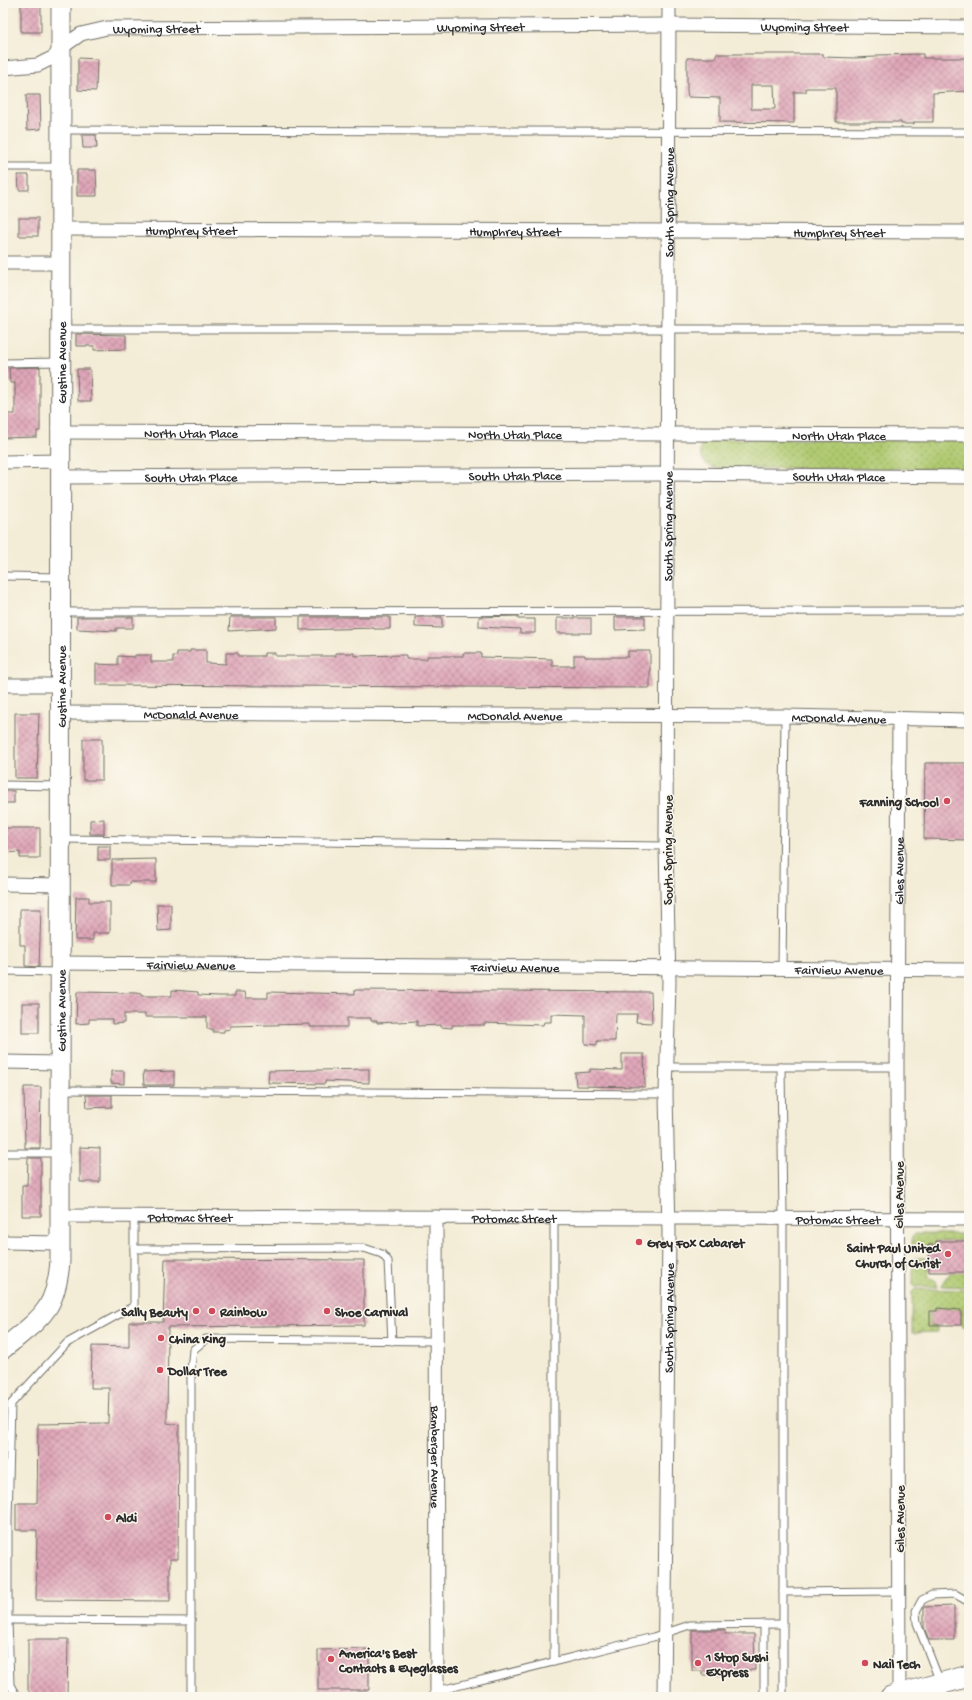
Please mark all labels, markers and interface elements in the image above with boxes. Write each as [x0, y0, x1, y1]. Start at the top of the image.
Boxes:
street label: Wyoming Street [437, 21, 526, 36]
street label: Wyoming Street [761, 21, 850, 36]
street label: Wyoming Street [113, 22, 202, 38]
street label: South Spring Avenue [663, 147, 678, 257]
street label: Humphrey Street [145, 224, 239, 240]
street label: Humphrey Street [469, 225, 563, 241]
street label: Humphrey Street [793, 226, 887, 242]
street label: Gustine Avenue [56, 321, 71, 404]
street label: North Utah Place [144, 427, 238, 443]
street label: North Utah Place [468, 428, 562, 444]
street label: North Utah Place [792, 429, 886, 445]
street label: South Utah Place [469, 470, 562, 485]
street label: South Utah Place [792, 470, 886, 486]
street label: South Utah Place [145, 471, 238, 487]
street label: South Spring Avenue [662, 471, 677, 581]
street label: Gustine Avenue [55, 645, 70, 728]
street label: McDonald Avenue [144, 708, 239, 724]
street label: McDonald Avenue [468, 710, 563, 725]
street label: McDonald Avenue [791, 711, 887, 728]
street label: South Spring Avenue [662, 795, 677, 905]
place label: Fanning School [859, 796, 939, 811]
marker: Fanning School [942, 796, 952, 806]
street label: Giles Avenue [893, 837, 908, 905]
street label: Fairview Avenue [145, 959, 236, 974]
street label: Fairview Avenue [469, 961, 560, 977]
street label: Fairview Avenue [793, 964, 884, 979]
street label: Gustine Avenue [55, 969, 70, 1052]
street label: Giles Avenue [893, 1161, 908, 1229]
street label: Potomac Street [147, 1211, 234, 1227]
street label: Potomac Street [471, 1212, 558, 1228]
street label: Potomac Street [795, 1213, 882, 1229]
marker: Grey Fox Cabaret [634, 1237, 644, 1247]
place label: Grey Fox Cabaret [647, 1237, 746, 1252]
place label: Saint Paul United Church of Christ [847, 1242, 942, 1272]
marker: Saint Paul United Church of Christ [943, 1249, 953, 1259]
street label: South Spring Avenue [662, 1263, 679, 1373]
place label: Sally Beauty [121, 1306, 189, 1321]
marker: Sally Beauty [191, 1306, 201, 1316]
marker: Rainbow [207, 1306, 217, 1316]
place label: Rainbow [219, 1306, 268, 1321]
marker: Shoe Carnival [322, 1306, 332, 1316]
place label: Shoe Carnival [335, 1306, 408, 1321]
marker: China King [156, 1333, 166, 1343]
place label: China King [168, 1333, 226, 1348]
marker: Dollar Tree [155, 1365, 165, 1375]
place label: Dollar Tree [167, 1365, 228, 1380]
street label: Bamberger Avenue [426, 1405, 442, 1508]
street label: Giles Avenue [894, 1485, 909, 1553]
marker: Aldi [103, 1512, 113, 1522]
place label: Aldi [115, 1512, 137, 1527]
place label: America's Best Contacts & Eyeglasses [338, 1647, 459, 1677]
place label: 1 Stop Sushi Express [705, 1651, 769, 1682]
marker: America's Best Contacts & Eyeglasses [326, 1654, 336, 1664]
marker: 1 Stop Sushi Express [693, 1658, 703, 1668]
marker: Nail Tech [860, 1658, 870, 1668]
place label: Nail Tech [873, 1658, 921, 1673]

